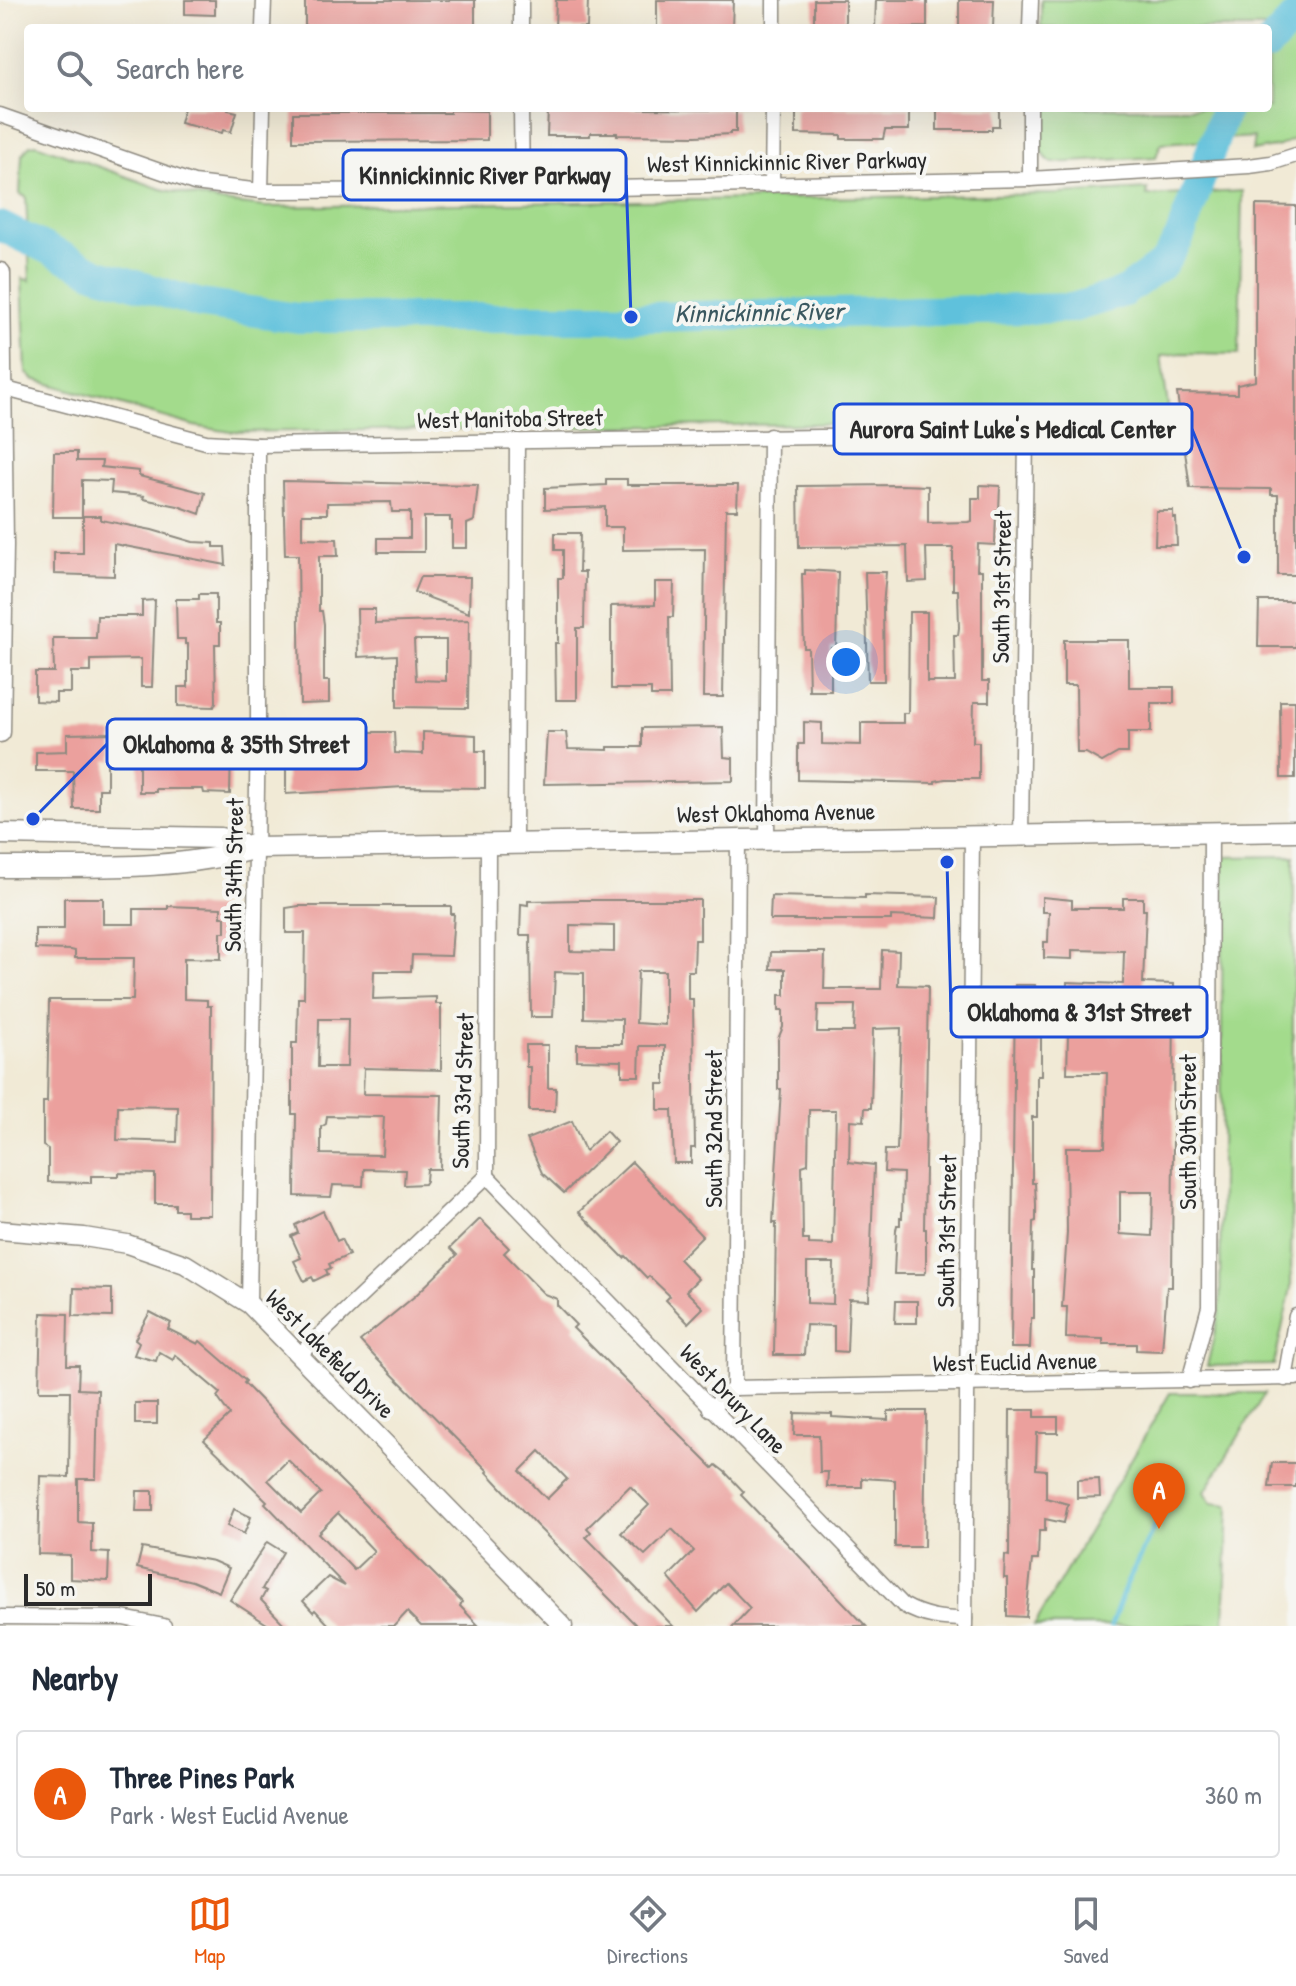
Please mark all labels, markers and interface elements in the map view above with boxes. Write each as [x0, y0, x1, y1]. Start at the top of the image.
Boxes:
search box [24, 24, 1272, 112]
icon: search [52, 46, 96, 90]
text: Search here [116, 48, 244, 88]
street label: West Kinnickinnic River Parkway [647, 143, 927, 179]
callout: Kinnickinnic River Parkway [343, 150, 626, 200]
text: Kinnickinnic River Parkway [359, 157, 611, 193]
water label: Kinnickinnic River [674, 292, 847, 330]
street label: West Manitoba Street [417, 400, 604, 436]
callout: Aurora Saint Luke's Medical Center [834, 404, 1192, 454]
text: Aurora Saint Luke's Medical Center [850, 411, 1177, 446]
street label: South 31st Street [984, 510, 1018, 664]
your location [826, 642, 866, 682]
callout: Oklahoma & 35th Street [107, 719, 366, 769]
text: Oklahoma & 35th Street [123, 726, 350, 761]
street label: West Oklahoma Avenue [677, 794, 876, 830]
street label: South 34th Street [216, 797, 250, 952]
callout: Oklahoma & 31st Street [951, 987, 1207, 1037]
text: Oklahoma & 31st Street [967, 994, 1192, 1029]
street label: South 33rd Street [443, 1012, 481, 1169]
street label: South 32nd Street [697, 1049, 729, 1208]
street label: South 30th Street [1171, 1054, 1203, 1210]
street label: South 31st Street [929, 1154, 963, 1308]
street label: West Lakefield Drive [259, 1282, 403, 1425]
street label: West Drury Lane [673, 1336, 795, 1461]
street label: West Euclid Avenue [933, 1344, 1098, 1378]
pin: A [1133, 1463, 1185, 1529]
scale bar [24, 1570, 152, 1606]
text: 50 m [36, 1573, 75, 1603]
text: Nearby [32, 1655, 118, 1701]
text: Three Pines Park [110, 1757, 294, 1797]
text: A [54, 1777, 66, 1812]
text: 360 m [1205, 1777, 1262, 1812]
text: Park · West Euclid Avenue [110, 1797, 349, 1832]
tab: Map [188, 1892, 232, 1970]
tab: Directions [607, 1892, 688, 1970]
tab: Saved [1063, 1892, 1108, 1970]

